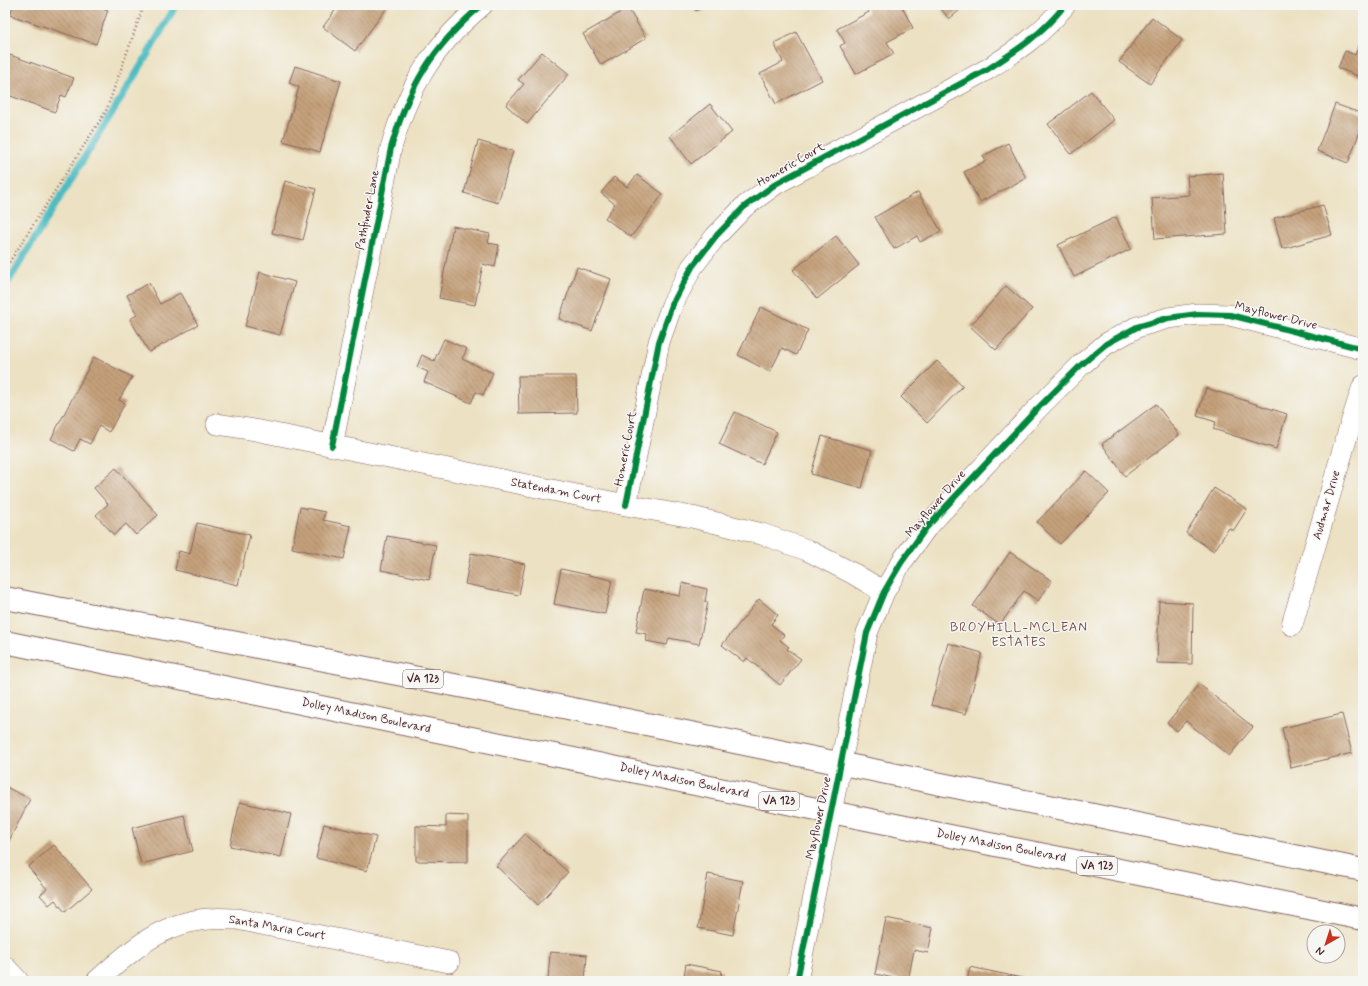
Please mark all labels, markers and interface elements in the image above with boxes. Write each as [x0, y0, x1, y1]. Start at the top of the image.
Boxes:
street label: Homeric Court [754, 139, 828, 191]
street label: Pathfinder Lane [352, 168, 384, 251]
street label: Mayflower Drive [1233, 298, 1319, 334]
street label: Homeric Court [611, 410, 641, 488]
street label: Mayflower Drive [902, 467, 970, 541]
street label: Audmar Drive [1309, 468, 1345, 542]
street label: Statendam Court [509, 474, 603, 508]
district label: BROYHILL-MCLEAN ESTATES [950, 619, 1088, 651]
road number: VA 123 [403, 670, 443, 688]
street label: Dolley Madison Boulevard [300, 694, 432, 738]
street label: Dolley Madison Boulevard [618, 759, 750, 803]
street label: Mayflower Drive [802, 775, 836, 861]
road number: VA 123 [759, 792, 799, 810]
street label: Dolley Madison Boulevard [935, 826, 1067, 866]
road number: VA 123 [1077, 857, 1117, 875]
street label: Santa Maria Court [227, 912, 327, 944]
north arrow [1306, 924, 1346, 964]
text: N [1313, 943, 1328, 959]

